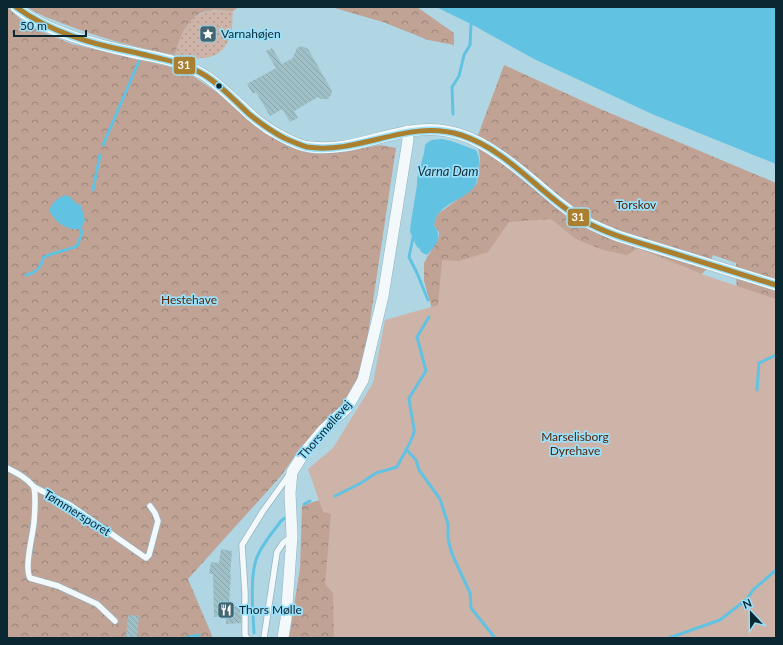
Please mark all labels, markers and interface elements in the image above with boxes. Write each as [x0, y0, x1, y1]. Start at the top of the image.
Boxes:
scale bar [14, 12, 86, 38]
text: 50 m [20, 18, 47, 33]
place icon: Varnahøjen [198, 24, 218, 44]
place label: Varnahøjen [221, 26, 281, 41]
line badge: 31 [173, 56, 196, 75]
text: 31 [178, 58, 190, 71]
unlabelled marker [214, 81, 224, 91]
water label: Varna Dam [418, 163, 478, 179]
park label: Torskov [616, 197, 657, 212]
line badge: 31 [567, 208, 590, 227]
text: 31 [572, 210, 584, 223]
park label: Hestehave [161, 292, 217, 307]
street label: Thorsmøllevej [295, 397, 355, 462]
park label: Marselisborg Dyrehave [541, 429, 609, 458]
street label: Tømmersporet [41, 486, 114, 540]
north arrow [731, 593, 771, 633]
text: N [741, 596, 753, 611]
restaurant icon: Thors Mølle [216, 600, 236, 620]
place label: Thors Mølle [239, 602, 302, 617]

